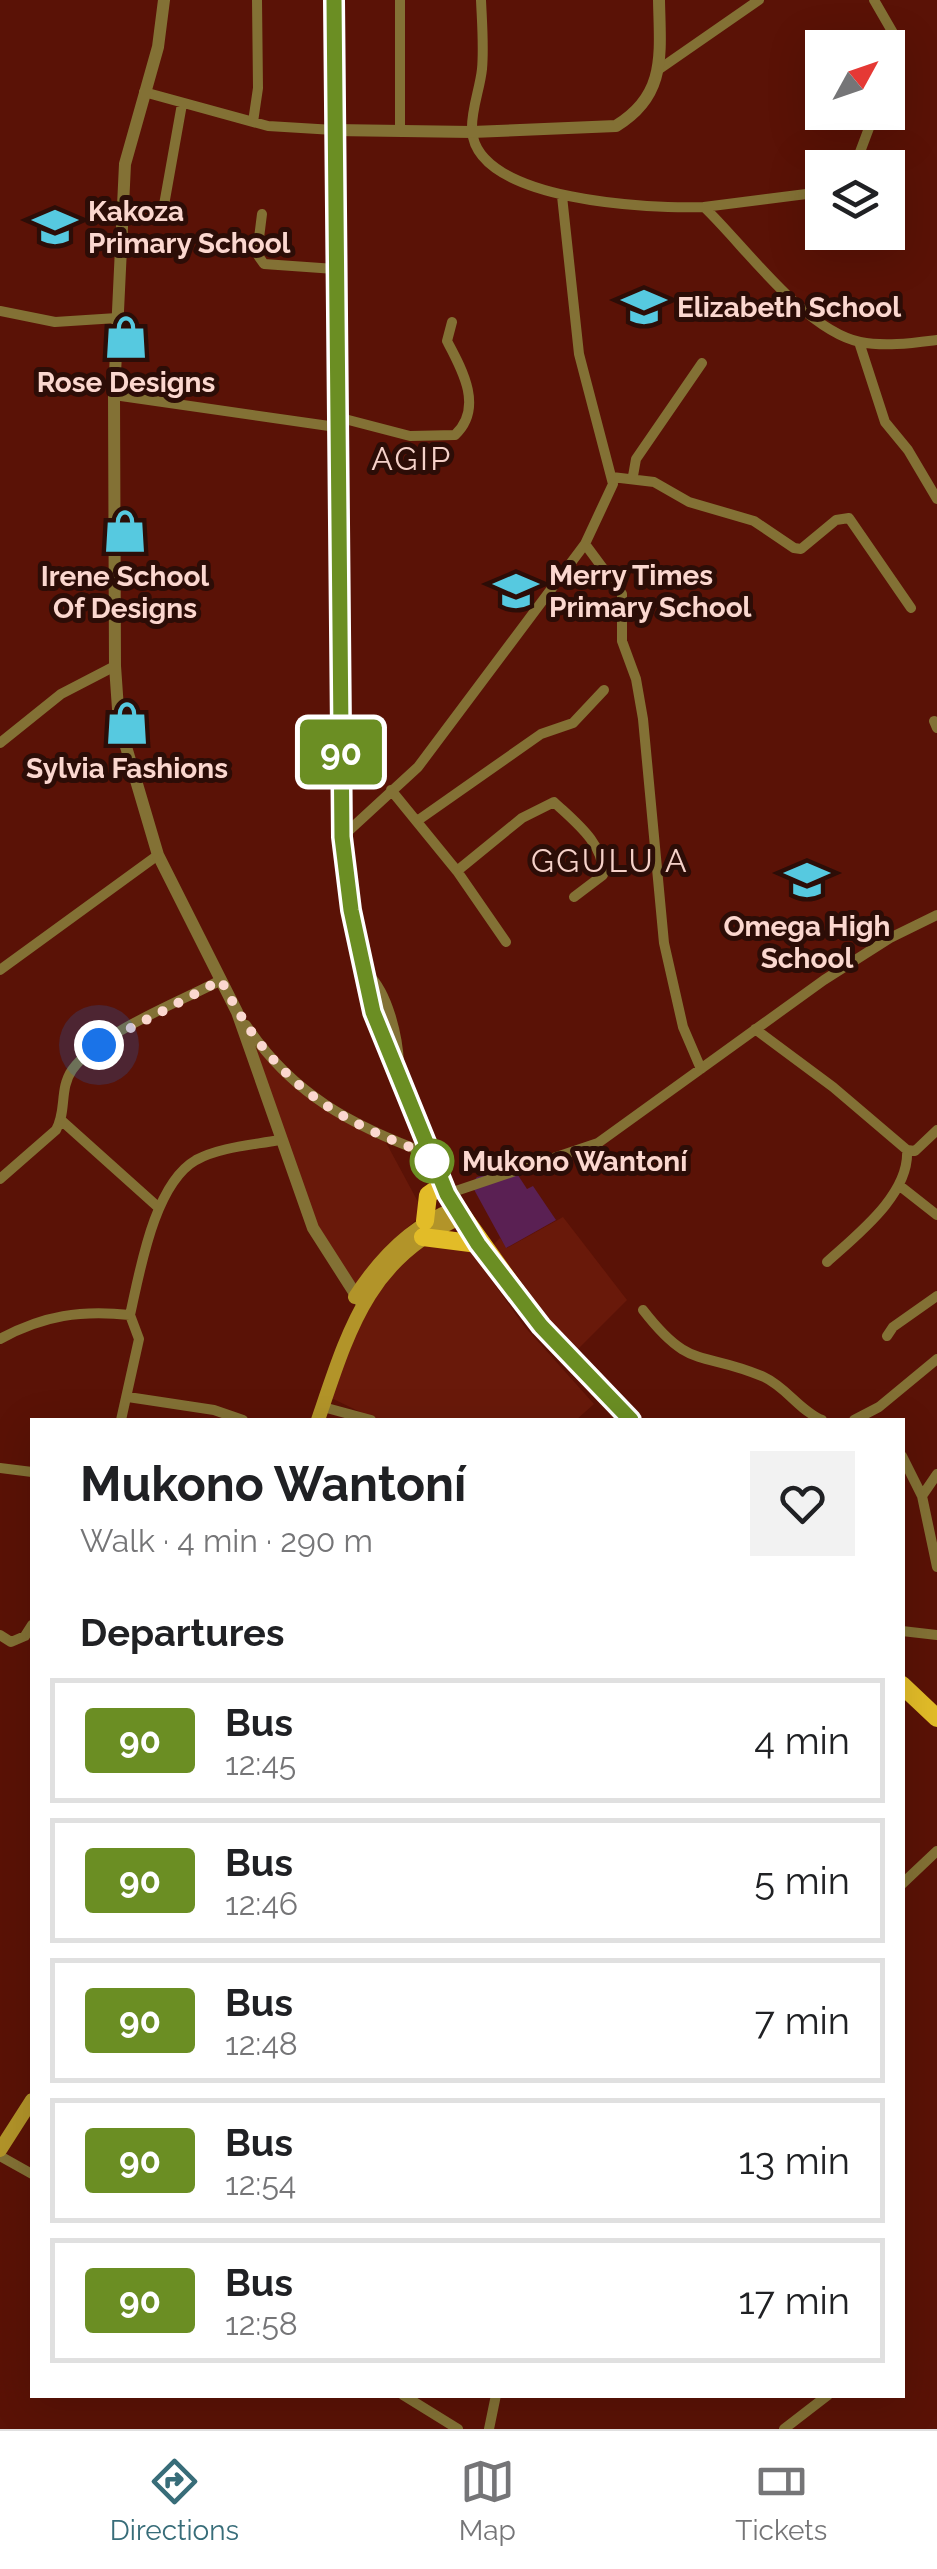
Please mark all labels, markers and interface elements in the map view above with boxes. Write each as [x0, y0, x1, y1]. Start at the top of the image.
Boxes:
north arrow [805, 30, 905, 130]
map controls [805, 30, 905, 250]
button: layers [805, 150, 905, 250]
place label: Kakoza Primary School [88, 195, 291, 260]
school or university icon: Kakoza Primary School [31, 203, 79, 251]
school or university icon: Elizabeth School [620, 283, 668, 331]
place label: Elizabeth School [677, 291, 901, 324]
shop icon: Rose Designs [102, 313, 150, 361]
place label: Rose Designs [37, 366, 215, 399]
district label: AGIP [371, 440, 453, 477]
shop icon: Irene School Of Designs [101, 507, 149, 555]
place label: Merry Times Primary School [549, 559, 752, 624]
place label: Irene School Of Designs [41, 560, 209, 625]
school or university icon: Merry Times Primary School [492, 567, 540, 615]
shop icon: Sylvia Fashions [103, 699, 151, 747]
line badge: 90 [296, 720, 386, 784]
text: 90 [320, 732, 362, 773]
place label: Sylvia Fashions [26, 752, 228, 785]
district label: GGULU A [531, 842, 689, 879]
school or university icon: Omega High School [783, 856, 831, 904]
place label: Omega High School [723, 910, 891, 975]
your location [74, 1020, 124, 1070]
marker: Mukono Wantoní [411, 1140, 453, 1182]
place label: Mukono Wantoní [462, 1145, 688, 1178]
button: heart [750, 1451, 855, 1556]
text: Mukono Wantoní [80, 1456, 466, 1512]
text: Walk · 4 min · 290 m [80, 1522, 373, 1559]
text: Departures [80, 1610, 285, 1655]
text: Bus [225, 1700, 293, 1745]
text: 4 min [754, 1718, 850, 1763]
text: 90 [119, 1720, 161, 1761]
text: 12:45 [225, 1745, 296, 1782]
text: Bus [225, 1840, 293, 1885]
text: 5 min [754, 1858, 850, 1903]
text: 90 [119, 1860, 161, 1901]
text: 12:46 [225, 1885, 298, 1922]
text: Bus [225, 1980, 293, 2025]
text: 7 min [755, 1998, 850, 2043]
text: 90 [119, 2000, 161, 2041]
text: 12:48 [225, 2025, 298, 2062]
text: Bus [225, 2120, 293, 2165]
text: 13 min [738, 2138, 850, 2183]
text: 90 [119, 2140, 161, 2181]
text: 12:54 [225, 2165, 296, 2202]
text: Bus [225, 2260, 293, 2305]
text: 17 min [739, 2278, 850, 2323]
text: 90 [119, 2280, 161, 2321]
text: 12:58 [225, 2305, 298, 2342]
tab: Directions [110, 2454, 239, 2547]
tab: Map [459, 2454, 516, 2547]
tab: Tickets [735, 2454, 827, 2547]

